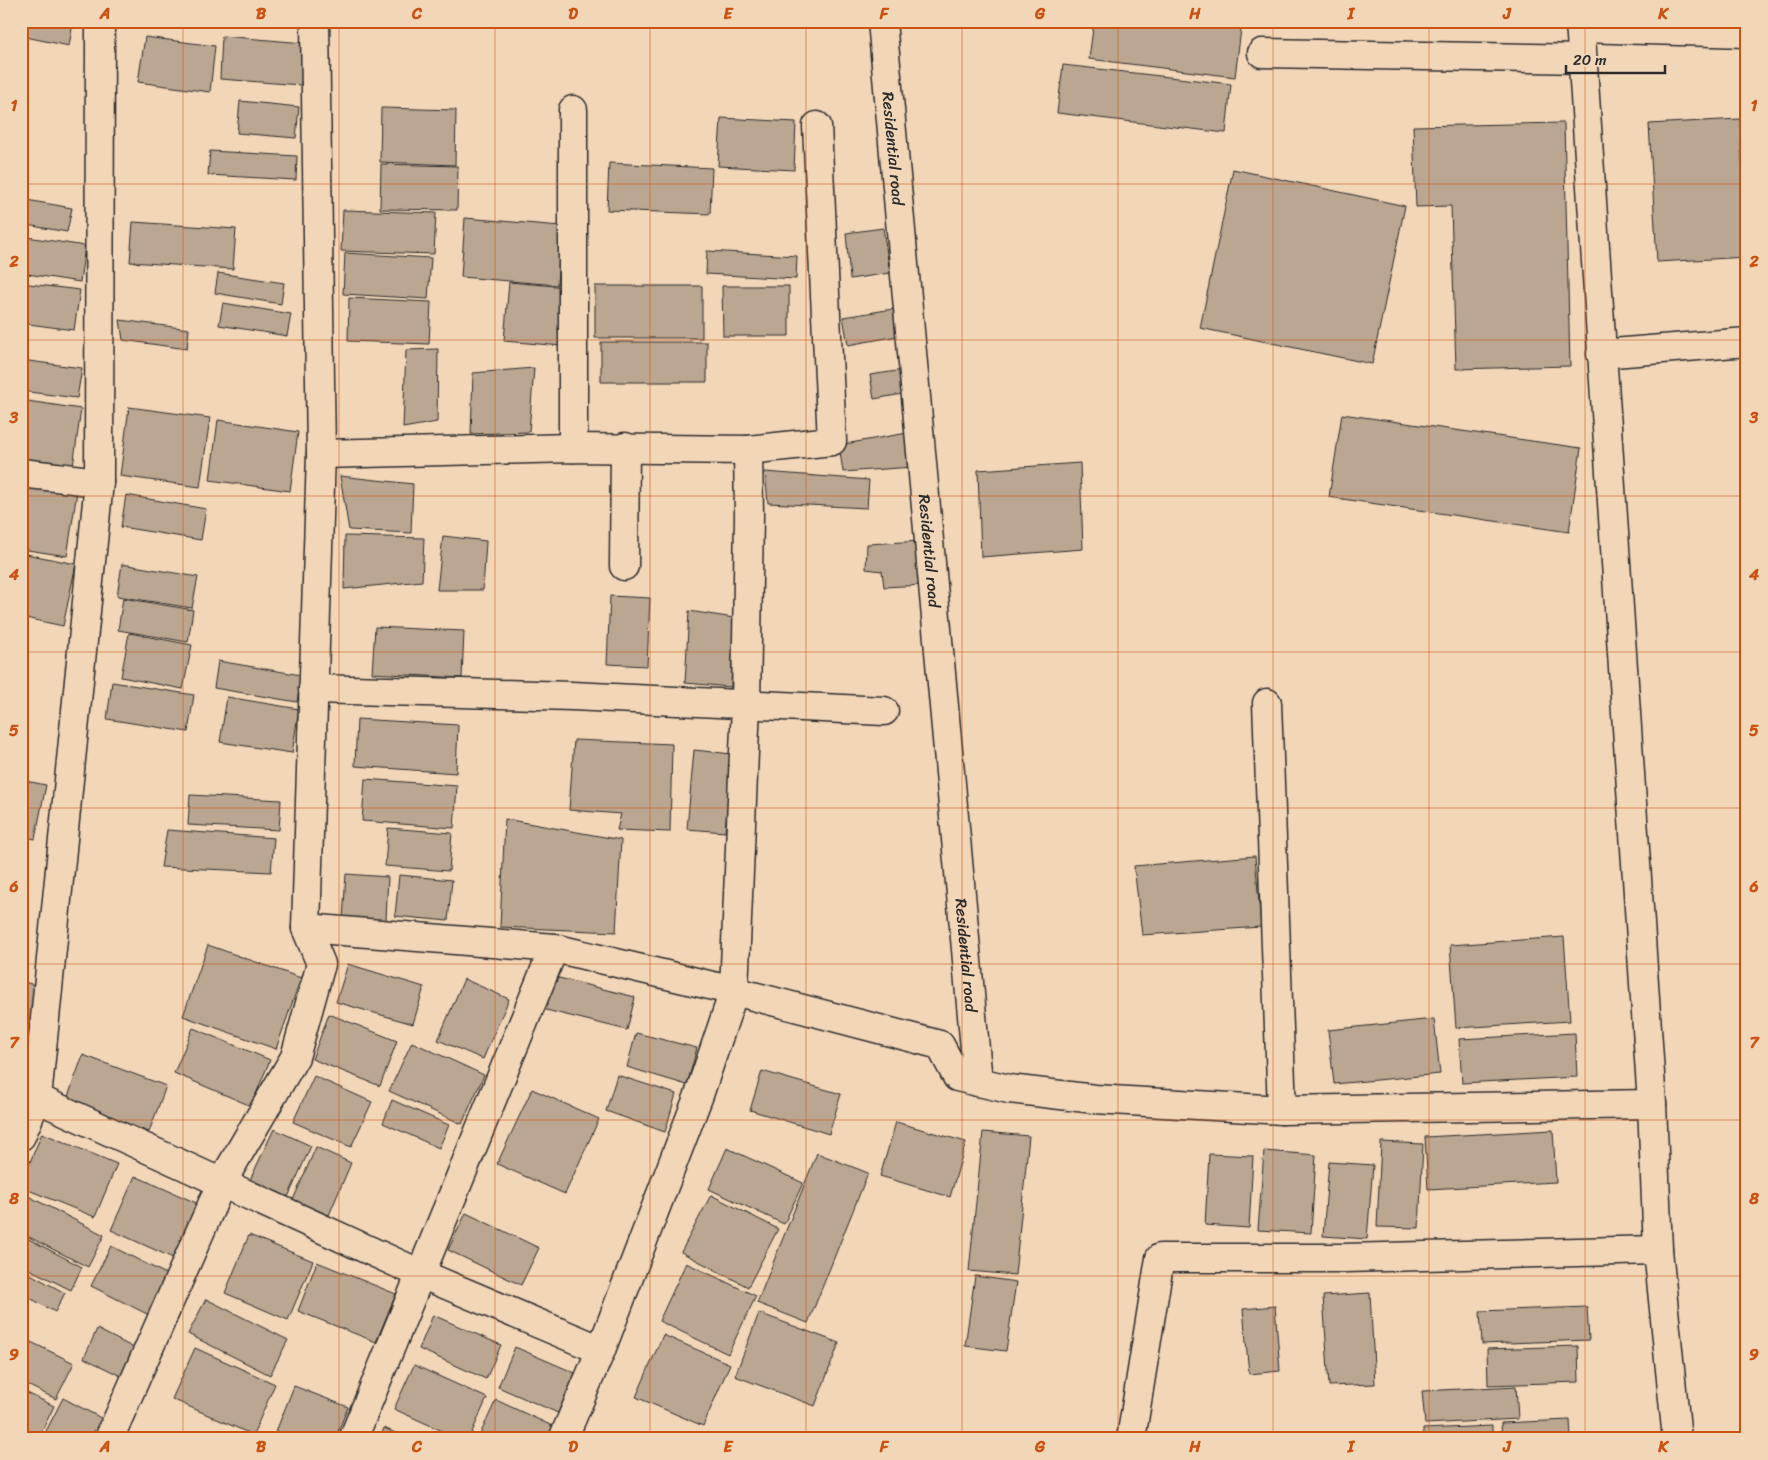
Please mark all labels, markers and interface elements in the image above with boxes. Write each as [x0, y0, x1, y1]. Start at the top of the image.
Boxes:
text: A [99, 0, 110, 28]
text: B [256, 0, 267, 28]
text: C [411, 0, 423, 28]
text: D [568, 0, 578, 28]
text: E [724, 0, 734, 28]
text: F [879, 0, 890, 28]
text: G [1034, 0, 1046, 28]
text: H [1188, 0, 1201, 28]
text: I [1347, 0, 1356, 28]
text: J [1502, 0, 1512, 28]
text: K [1657, 0, 1669, 28]
scale bar [1566, 42, 1664, 74]
text: 20 m [1573, 47, 1607, 73]
text: 1 [11, 91, 18, 120]
street label: Residential road [873, 91, 913, 208]
text: 1 [1751, 91, 1758, 120]
text: 2 [8, 247, 19, 276]
text: 2 [1748, 247, 1759, 276]
text: 3 [9, 403, 19, 432]
text: 3 [1749, 403, 1759, 432]
street label: Residential road [910, 493, 949, 610]
text: 4 [8, 560, 19, 589]
text: 4 [1748, 560, 1759, 589]
text: 5 [9, 716, 19, 745]
text: 5 [1749, 716, 1759, 745]
text: 6 [8, 872, 19, 901]
text: 6 [1748, 872, 1759, 901]
street label: Residential road [946, 897, 986, 1015]
text: 7 [9, 1028, 20, 1057]
text: 7 [1749, 1028, 1760, 1057]
text: 8 [8, 1184, 19, 1213]
text: 8 [1748, 1184, 1759, 1213]
text: 9 [9, 1340, 19, 1369]
text: 9 [1749, 1340, 1759, 1369]
text: A [99, 1432, 110, 1460]
text: B [256, 1432, 267, 1460]
text: C [411, 1432, 423, 1460]
text: D [568, 1432, 578, 1460]
text: E [724, 1432, 734, 1460]
text: F [879, 1432, 890, 1460]
text: G [1034, 1432, 1046, 1460]
text: H [1188, 1432, 1201, 1460]
text: I [1347, 1432, 1356, 1460]
text: J [1502, 1432, 1512, 1460]
text: K [1657, 1432, 1669, 1460]

